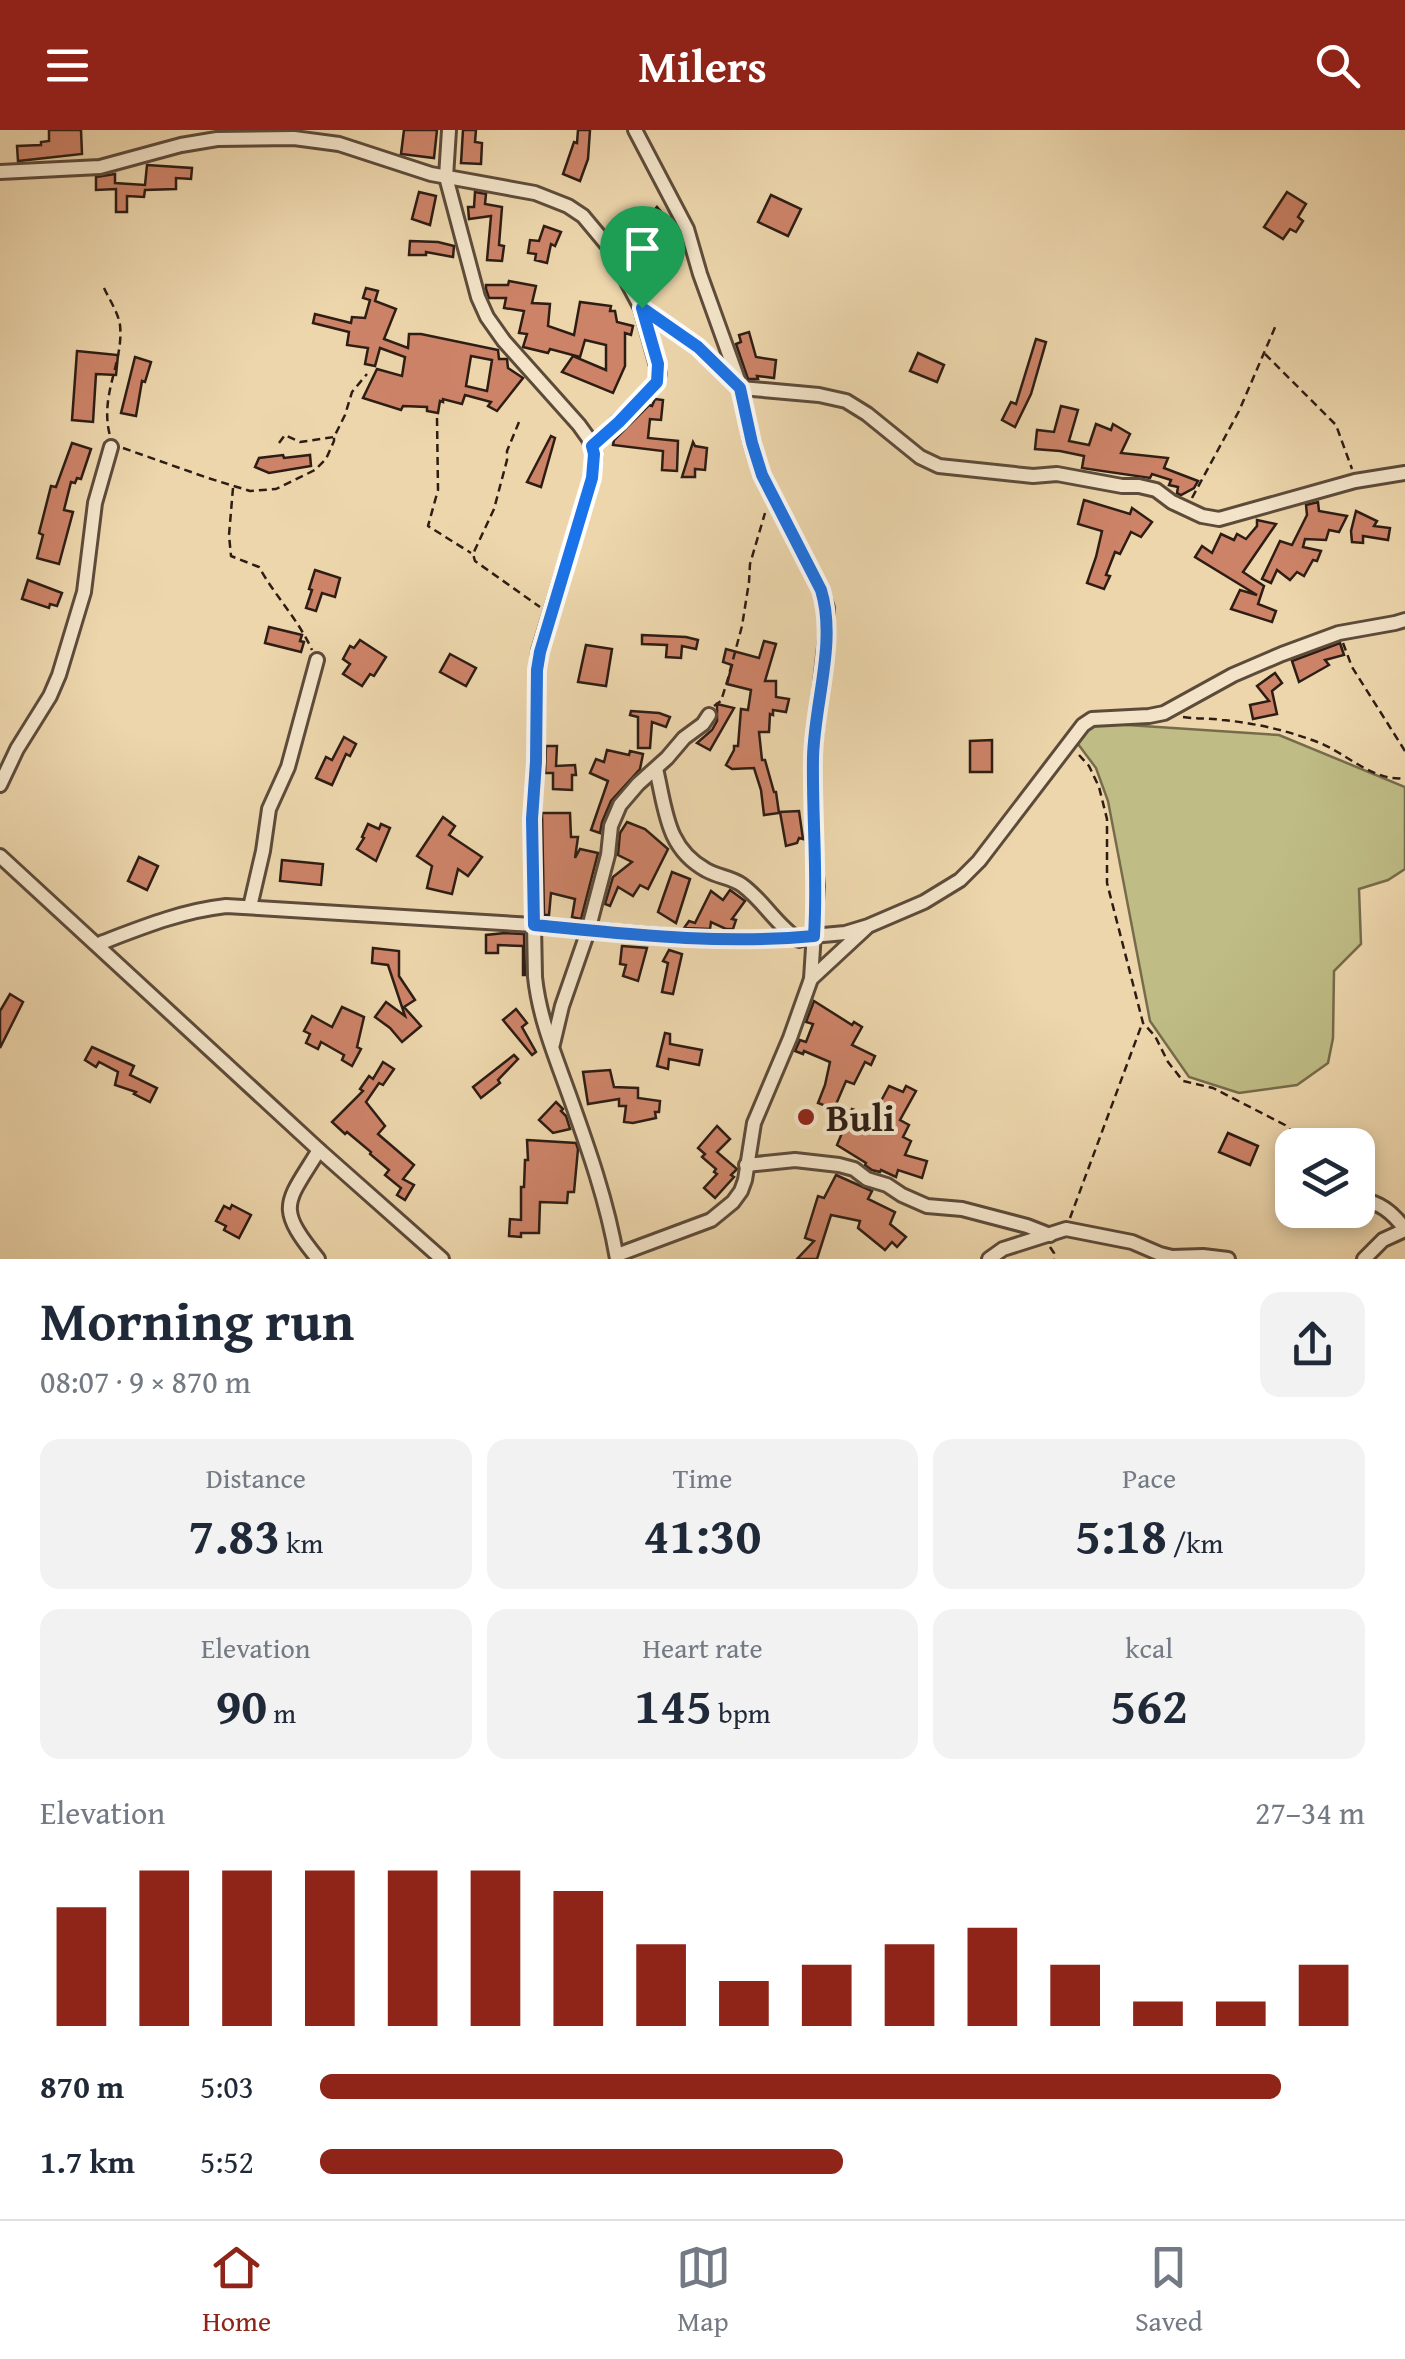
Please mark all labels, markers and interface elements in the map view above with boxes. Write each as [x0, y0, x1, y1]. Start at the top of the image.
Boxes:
text: Milers [638, 33, 767, 98]
icon: menu [40, 38, 95, 93]
icon: search [1310, 38, 1365, 93]
pin [600, 206, 685, 309]
icon: arrive [615, 221, 670, 276]
place label: Buli [826, 1089, 895, 1145]
marker: Buli [795, 1106, 817, 1128]
map controls [1275, 1128, 1375, 1228]
button: layers [1275, 1128, 1375, 1228]
text: Morning run [40, 1280, 354, 1360]
button: share [1260, 1292, 1365, 1397]
text: 08:07 · 9 × 870 m [40, 1358, 251, 1405]
text: Distance [206, 1457, 306, 1498]
text: Time [673, 1457, 732, 1498]
text: Pace [1122, 1457, 1176, 1498]
text: 7.83 [188, 1498, 280, 1571]
text: 41:30 [644, 1498, 761, 1571]
text: 5:18 [1075, 1498, 1167, 1571]
text: km [280, 1522, 323, 1563]
text: /km [1167, 1522, 1223, 1563]
text: Elevation [201, 1627, 311, 1668]
text: Heart rate [642, 1627, 763, 1668]
text: kcal [1125, 1627, 1173, 1668]
text: 90 [215, 1668, 267, 1741]
text: 145 [634, 1668, 712, 1741]
text: 562 [1110, 1668, 1188, 1741]
text: m [267, 1692, 296, 1733]
text: bpm [712, 1692, 771, 1733]
text: Elevation [40, 1789, 165, 1836]
text: 27–34 m [1255, 1789, 1365, 1836]
text: 870 m [40, 2063, 124, 2110]
text: 5:03 [200, 2063, 254, 2110]
text: 1.7 km [40, 2138, 135, 2185]
text: 5:52 [200, 2138, 254, 2185]
tab: Home [202, 2240, 271, 2341]
tab: Map [676, 2240, 731, 2341]
tab: Saved [1135, 2240, 1203, 2341]

